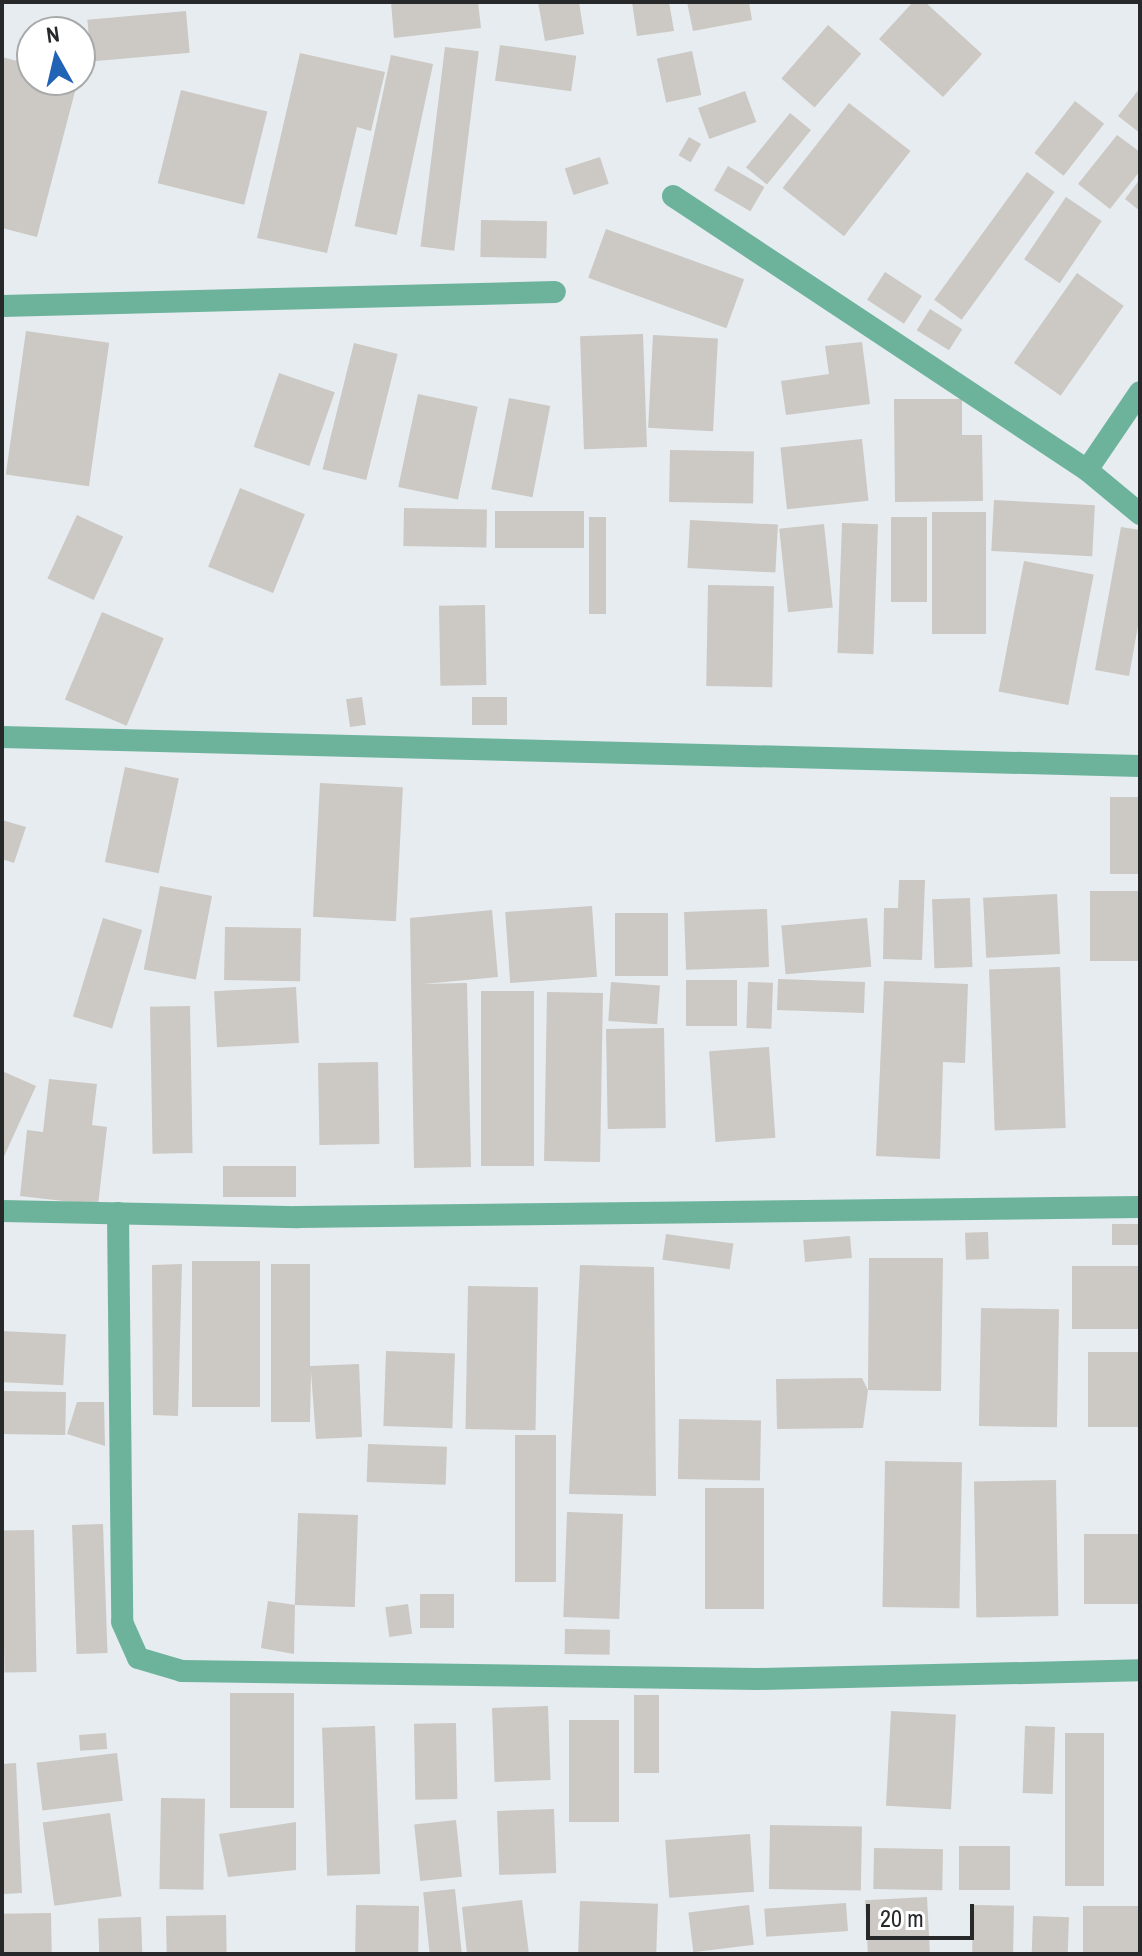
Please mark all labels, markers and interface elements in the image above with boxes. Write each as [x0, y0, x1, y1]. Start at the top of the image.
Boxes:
north arrow [16, 16, 96, 96]
text: N [44, 18, 61, 50]
scale bar [870, 1888, 978, 1938]
text: 20 m [880, 1902, 924, 1934]

